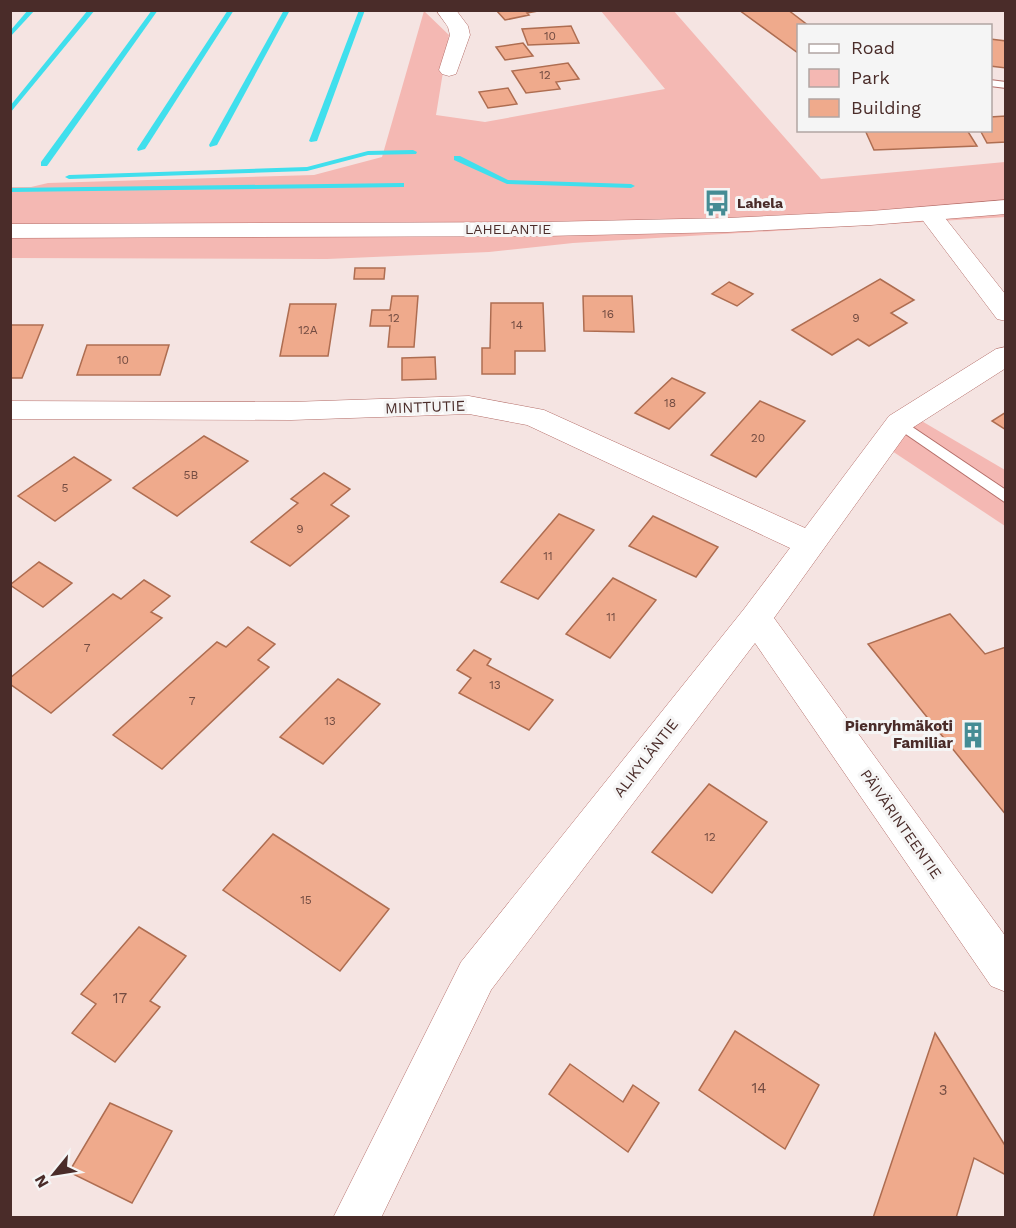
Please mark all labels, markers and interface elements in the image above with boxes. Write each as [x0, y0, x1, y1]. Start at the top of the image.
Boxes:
legend [797, 24, 992, 132]
house number: 10 [544, 29, 556, 43]
text: Road [851, 37, 895, 58]
text: Park [851, 67, 890, 88]
house number: 12 [539, 68, 551, 82]
text: Building [851, 97, 921, 118]
bus stop icon: Lahela [702, 188, 732, 218]
place label: Lahela [737, 195, 784, 211]
street label: LAHELANTIE [465, 221, 551, 237]
house number: 16 [602, 307, 614, 321]
house number: 12 [388, 311, 400, 325]
house number: 9 [852, 311, 860, 325]
house number: 14 [511, 318, 523, 332]
house number: 12A [298, 323, 318, 337]
house number: 10 [117, 353, 129, 367]
house number: 18 [664, 396, 676, 410]
street label: MINTTUTIE [385, 397, 465, 417]
house number: 20 [751, 431, 765, 445]
house number: 5B [184, 468, 199, 482]
house number: 5 [62, 481, 69, 495]
house number: 9 [296, 522, 304, 536]
house number: 11 [543, 549, 553, 563]
house number: 11 [606, 610, 616, 624]
house number: 7 [84, 641, 91, 655]
house number: 13 [489, 678, 501, 692]
house number: 7 [189, 694, 196, 708]
house number: 13 [324, 714, 336, 728]
street label: ALIKYLÄNTIE [610, 715, 682, 801]
place label: Pienryhmäkoti Familiar [845, 717, 954, 752]
building icon: Pienryhmäkoti Familiar [958, 720, 988, 750]
street label: PÄIVÄRINTEENTIE [857, 766, 945, 882]
house number: 12 [704, 830, 716, 844]
house number: 15 [300, 893, 312, 907]
house number: 17 [113, 989, 127, 1007]
house number: 14 [751, 1079, 767, 1097]
house number: 3 [939, 1081, 947, 1099]
north arrow [24, 1144, 84, 1204]
text: N [30, 1171, 53, 1191]

